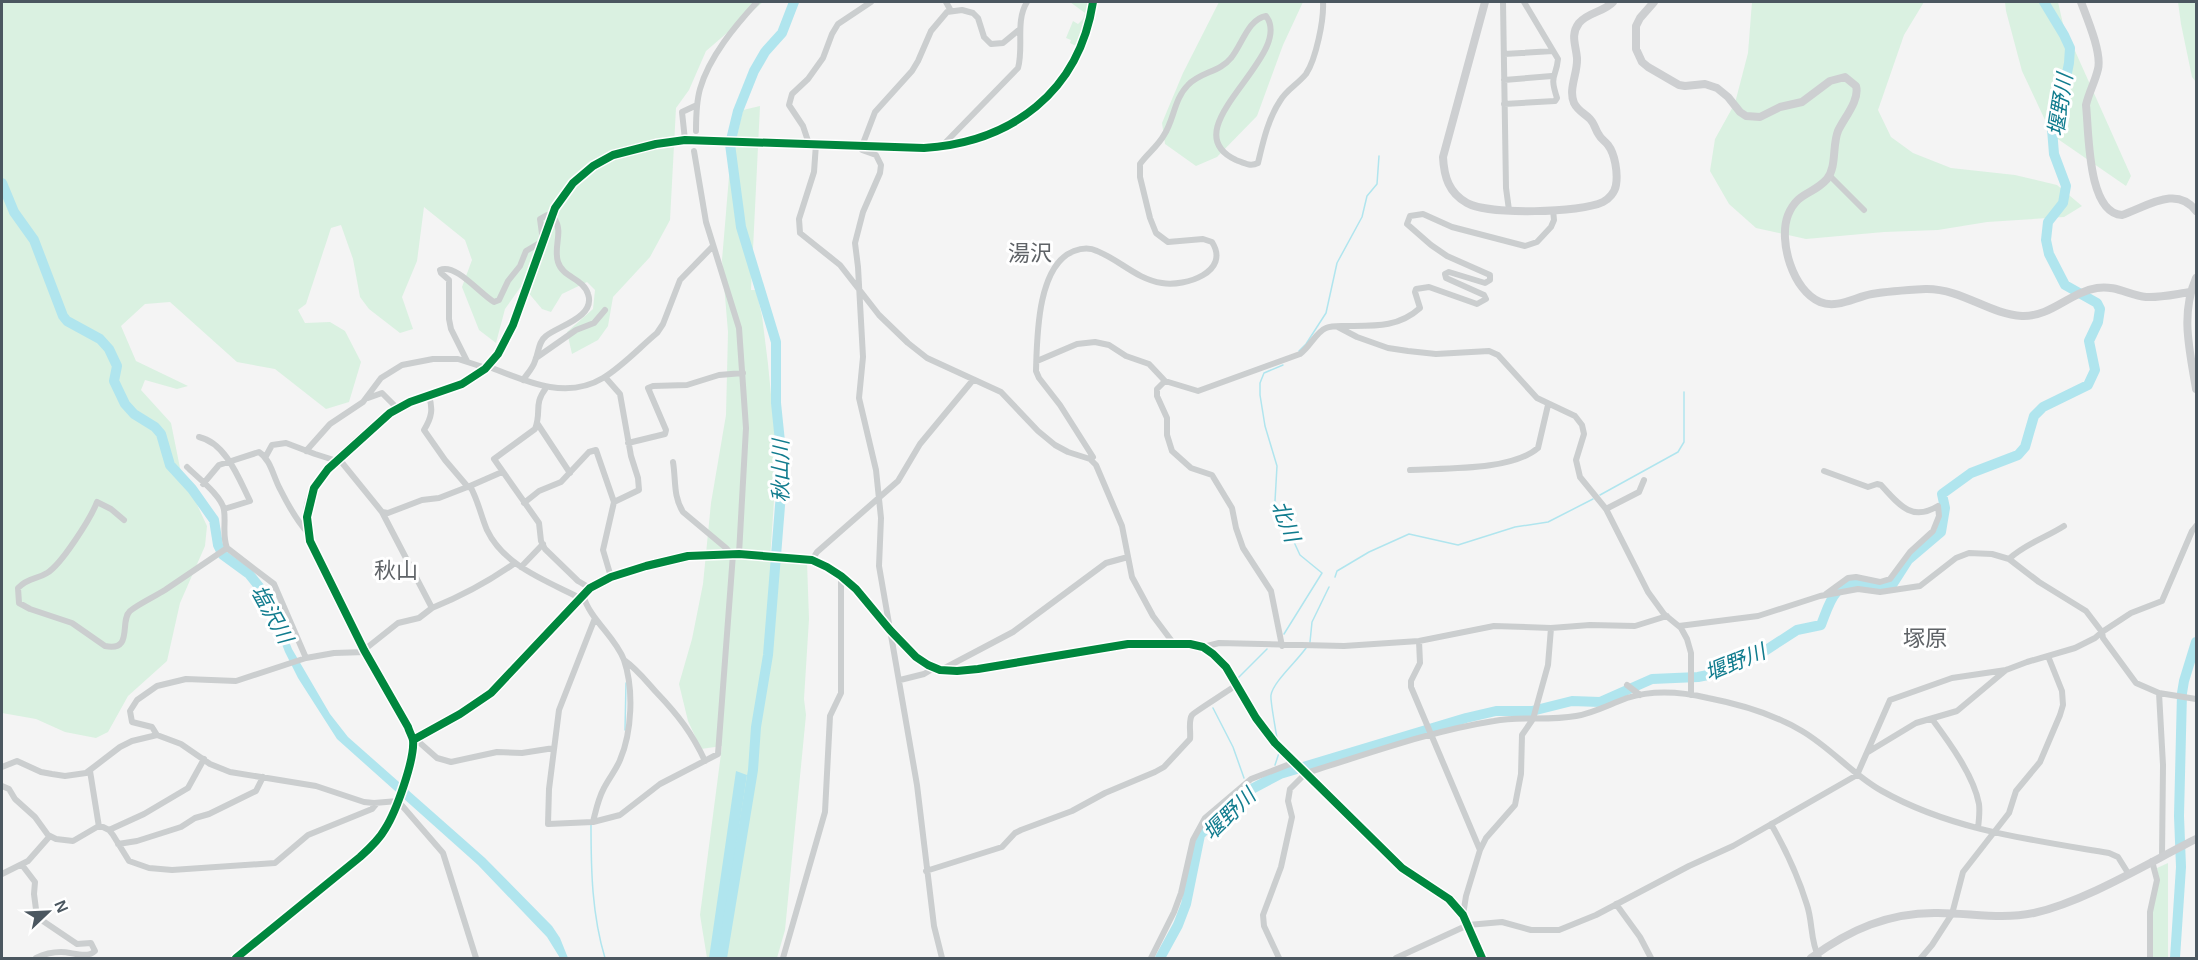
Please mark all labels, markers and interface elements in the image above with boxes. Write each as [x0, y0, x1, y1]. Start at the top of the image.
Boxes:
water label: 堰野川 [2044, 70, 2077, 138]
district label: 湯沢 [1008, 241, 1052, 266]
water label: 秋山川 [769, 438, 792, 503]
water label: 北川 [1268, 497, 1305, 547]
district label: 秋山 [374, 558, 418, 583]
water label: 塩沢川 [247, 581, 298, 649]
district label: 塚原 [1903, 626, 1947, 651]
water label: 堰野川 [1701, 639, 1770, 684]
water label: 堰野川 [1198, 782, 1261, 844]
north arrow [18, 882, 78, 942]
text: N [51, 898, 71, 915]

